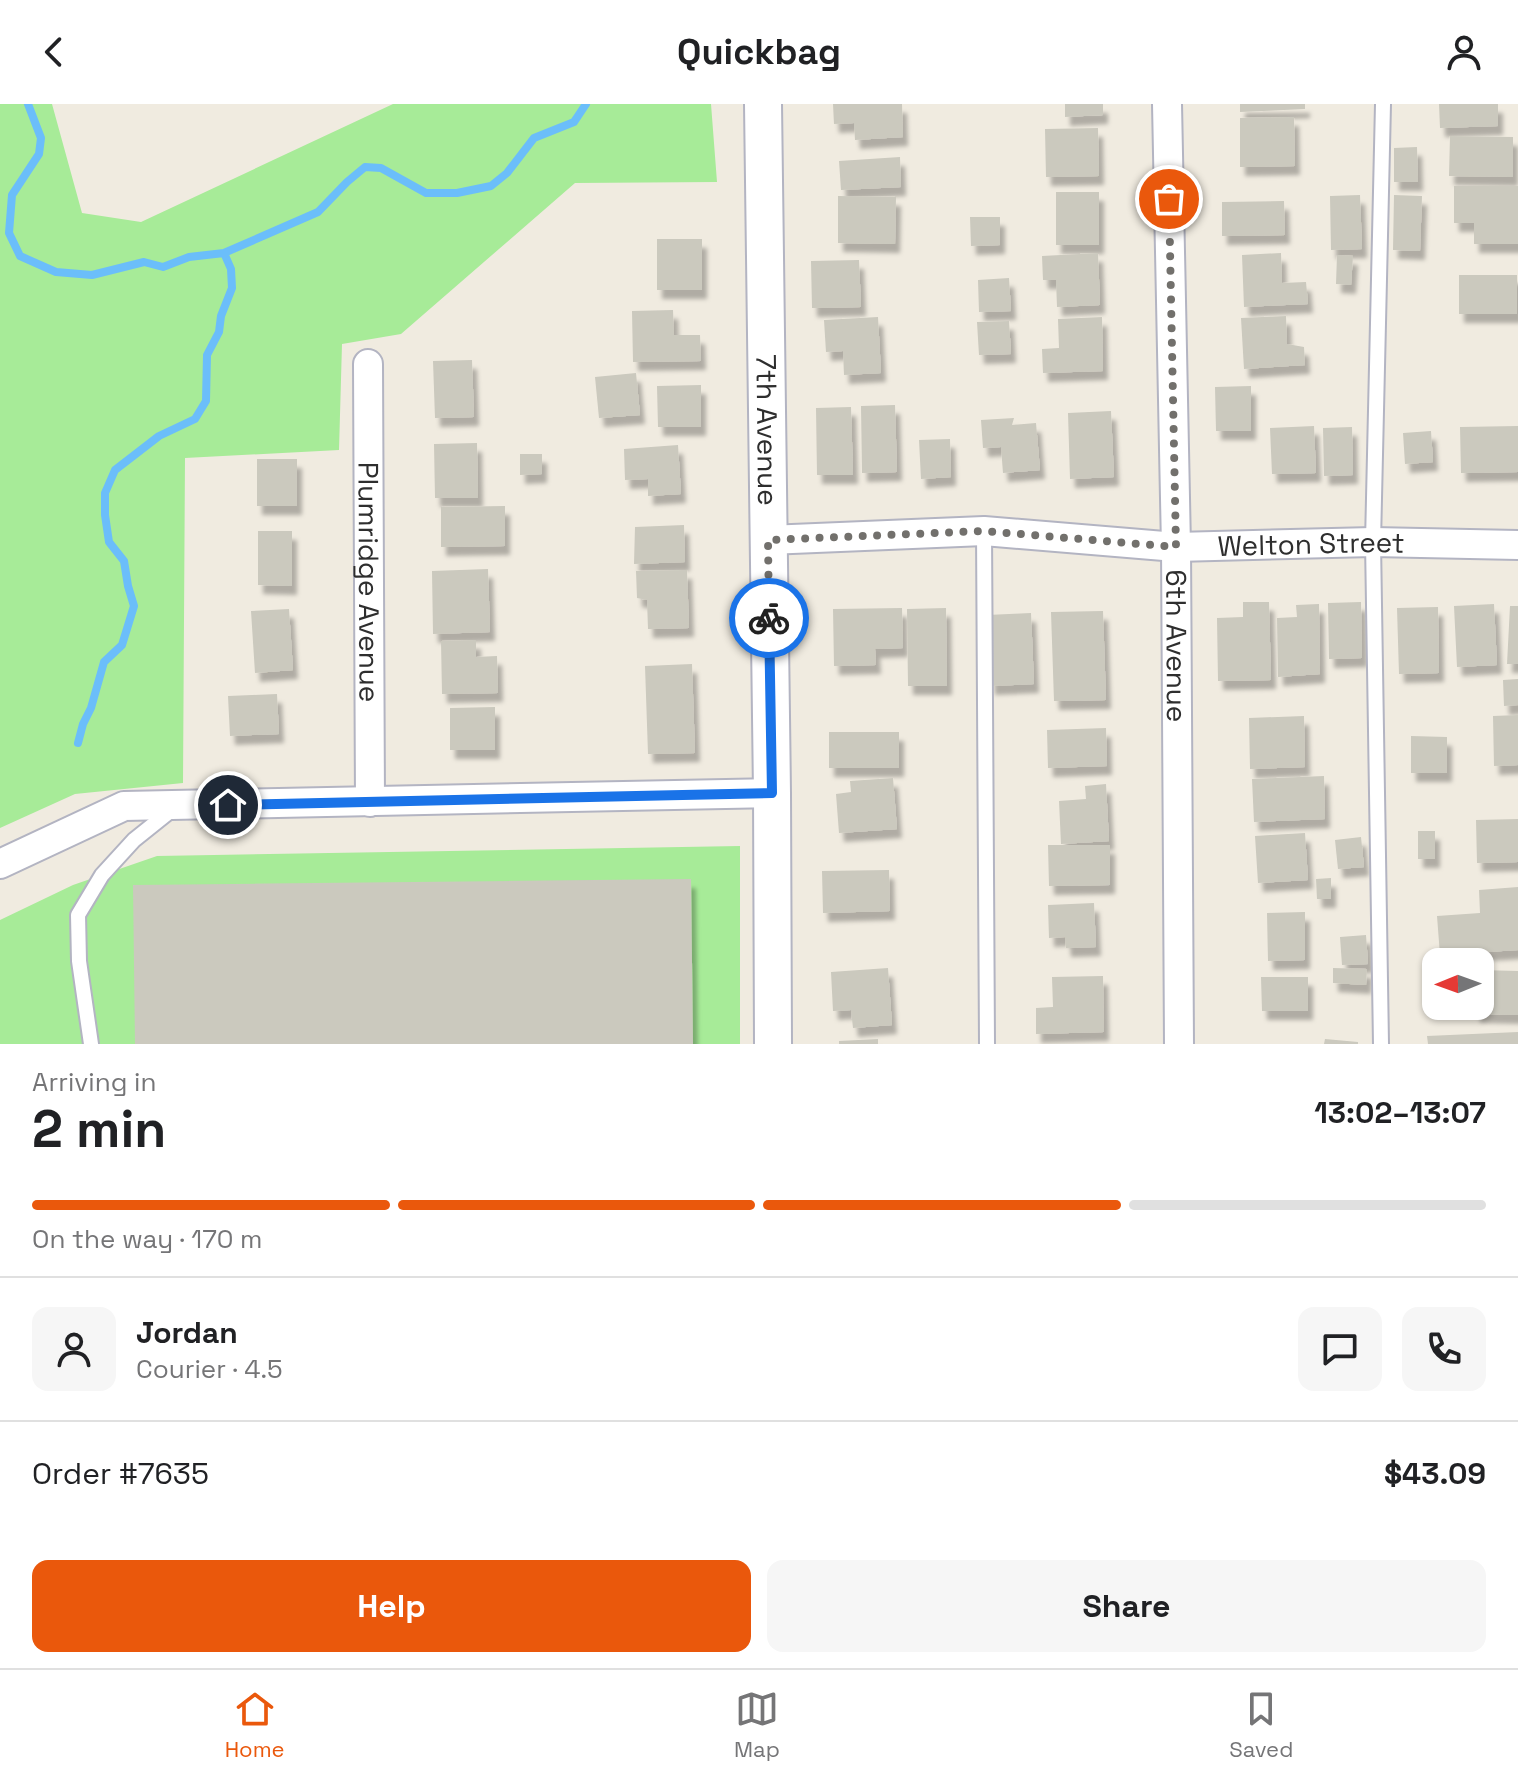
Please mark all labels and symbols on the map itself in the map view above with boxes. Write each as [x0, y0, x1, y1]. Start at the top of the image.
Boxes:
pin [1135, 165, 1203, 233]
street label: 7th Avenue [748, 354, 786, 506]
street label: Plumridge Avenue [350, 462, 388, 702]
street label: Welton Street [1217, 524, 1405, 564]
street label: 6th Avenue [1158, 569, 1195, 722]
courier [729, 578, 809, 658]
pin [194, 771, 262, 839]
north arrow [1422, 948, 1494, 1020]

